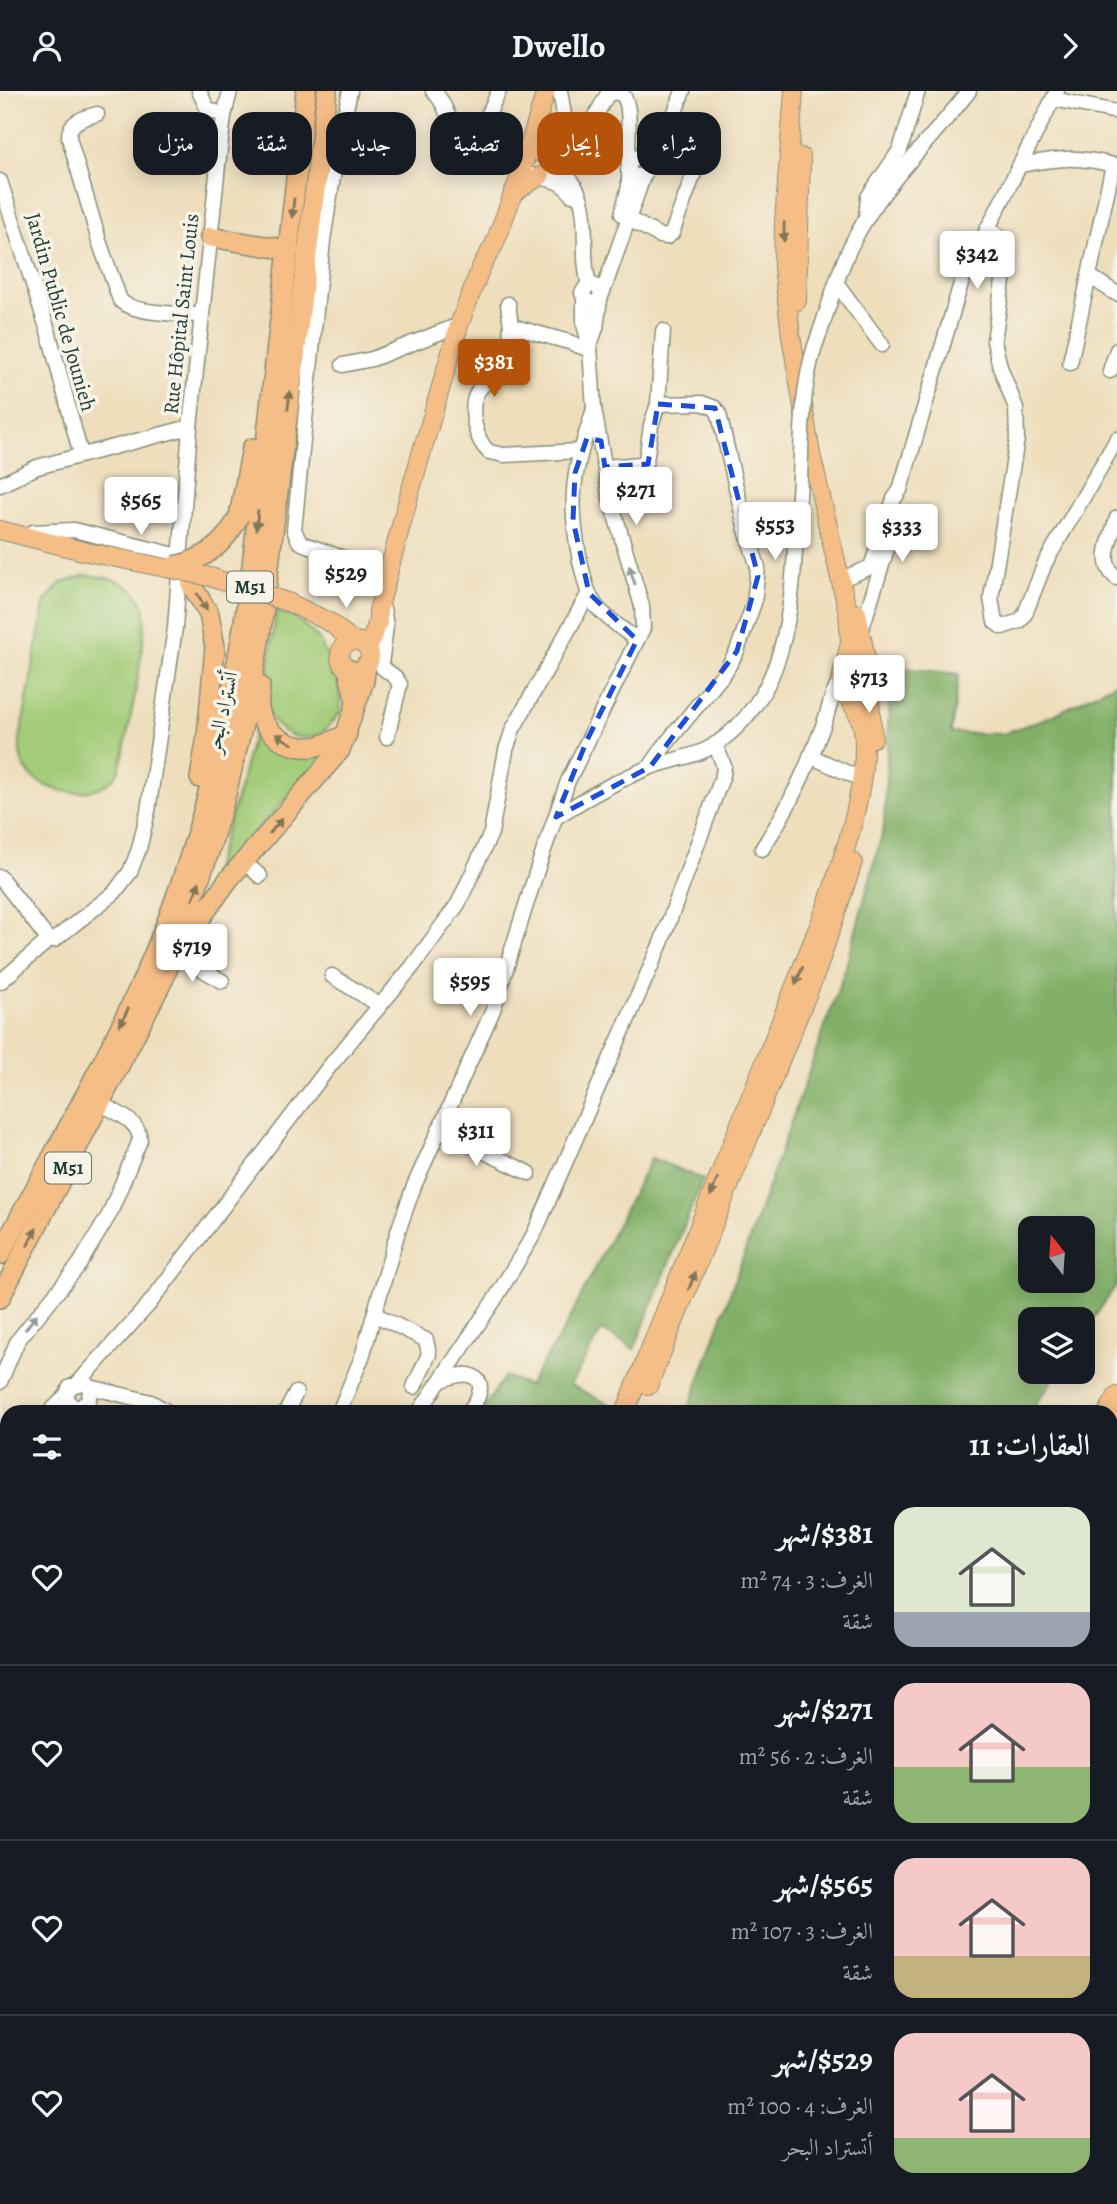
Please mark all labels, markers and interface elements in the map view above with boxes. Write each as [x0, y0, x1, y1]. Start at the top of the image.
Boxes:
text: Dwello [512, 24, 605, 68]
icon: person [28, 27, 66, 65]
icon: forward [1051, 27, 1089, 65]
chip: منزل [133, 112, 218, 175]
chip: شقة [232, 112, 312, 175]
chip: جديد [326, 112, 416, 175]
chip: تصفية [430, 112, 523, 175]
chip: إيجار [537, 112, 623, 175]
chip: شراء [637, 112, 721, 175]
one-way arrow [288, 197, 299, 219]
street label: Jardin Public de Jounieh [19, 210, 103, 414]
street label: Rue Hôpital Saint Louis [157, 212, 205, 416]
one-way arrow [778, 222, 790, 244]
pin: $342 [936, 231, 1018, 291]
text: $342 [956, 238, 998, 269]
pin: $381 [453, 339, 535, 399]
text: $381 [474, 346, 514, 377]
one-way arrow [284, 389, 295, 411]
pin: $271 [595, 467, 677, 527]
text: $271 [616, 474, 656, 505]
pin: $565 [100, 477, 182, 537]
text: $565 [120, 484, 162, 515]
pin: $553 [734, 503, 816, 562]
pin: $333 [861, 505, 943, 564]
one-way arrow [251, 509, 262, 531]
text: $553 [755, 509, 795, 540]
text: $333 [882, 511, 922, 542]
pin: $529 [305, 551, 387, 610]
text: $529 [325, 557, 367, 588]
one-way arrow [627, 564, 637, 585]
road number: M51 [227, 572, 273, 603]
one-way arrow [196, 593, 208, 612]
pin: $713 [828, 655, 910, 715]
text: $713 [850, 662, 888, 693]
street label: أتستراد البحر [198, 668, 245, 757]
one-way arrow [274, 733, 293, 746]
one-way arrow [268, 817, 283, 834]
one-way arrow [190, 880, 201, 901]
pin: $719 [151, 925, 233, 984]
text: $719 [172, 931, 212, 962]
pin: $595 [429, 958, 511, 1018]
text: $595 [449, 965, 491, 996]
one-way arrow [793, 965, 804, 986]
one-way arrow [119, 1007, 130, 1027]
pin: $311 [435, 1109, 517, 1168]
text: $311 [457, 1115, 495, 1146]
road number: M51 [45, 1153, 91, 1183]
one-way arrow [708, 1176, 719, 1197]
north arrow [1018, 1216, 1096, 1293]
map controls [1018, 1216, 1095, 1384]
one-way arrow [26, 1227, 37, 1247]
one-way arrow [686, 1271, 697, 1292]
button: layers [1018, 1307, 1095, 1384]
one-way arrow [24, 1313, 39, 1331]
text: العقارات: 11 [969, 1425, 1090, 1465]
icon: filters [28, 1428, 66, 1466]
text: $381/شهر [777, 1513, 873, 1553]
icon: home [950, 1535, 1034, 1619]
icon: heart [28, 1558, 66, 1596]
text: الغرف: 3 · 74 m² [740, 1565, 873, 1596]
text: شقة [843, 1606, 873, 1637]
text: $271/شهر [777, 1689, 873, 1729]
icon: home [950, 1711, 1034, 1795]
icon: heart [28, 1734, 66, 1772]
text: الغرف: 2 · 56 m² [739, 1741, 873, 1772]
text: شقة [843, 1782, 873, 1813]
text: $565/شهر [775, 1864, 873, 1904]
icon: home [950, 1886, 1034, 1970]
icon: heart [28, 1909, 66, 1947]
text: الغرف: 3 · 107 m² [731, 1916, 873, 1947]
text: شقة [843, 1957, 873, 1988]
text: $529/شهر [774, 2039, 873, 2079]
icon: home [950, 2061, 1034, 2145]
icon: heart [28, 2084, 66, 2122]
text: الغرف: 4 · 100 m² [727, 2091, 873, 2122]
text: أتستراد البحر [782, 2132, 873, 2163]

